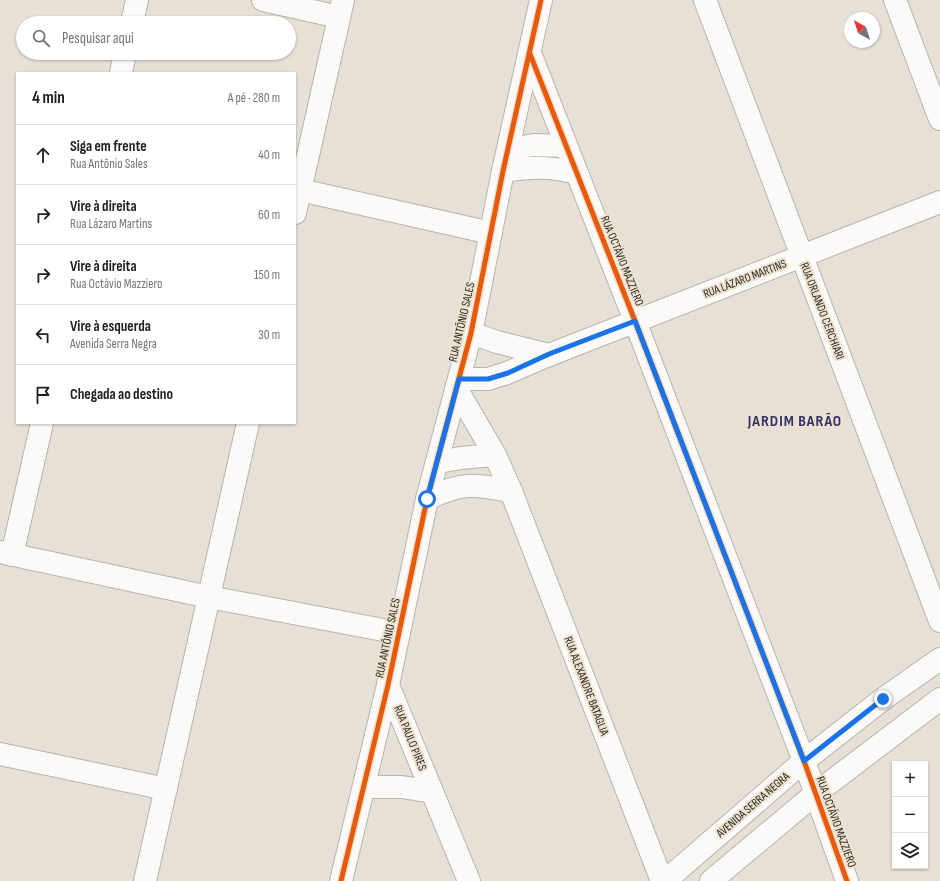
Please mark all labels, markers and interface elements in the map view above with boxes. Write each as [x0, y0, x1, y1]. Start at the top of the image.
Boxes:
north arrow [844, 12, 880, 48]
search box [16, 16, 296, 60]
icon: search [30, 27, 52, 49]
text: Pesquisar aqui [62, 29, 134, 48]
text: 4 min [32, 88, 65, 108]
text: A pé · 280 m [228, 90, 280, 106]
text: Siga em frente [70, 137, 147, 156]
icon: ahead [32, 144, 54, 166]
text: 40 m [258, 147, 280, 163]
text: Rua Antônio Sales [70, 156, 148, 172]
text: Vire à direita [70, 197, 137, 216]
icon: right [32, 204, 54, 226]
text: 60 m [258, 207, 280, 223]
street label: RUA OCTÁVIO MAZZIERO [597, 214, 647, 308]
text: Rua Lázaro Martins [70, 216, 152, 232]
street label: RUA LÁZARO MARTINS [701, 256, 789, 302]
text: Vire à direita [70, 257, 137, 276]
street label: RUA ORLANDO CERCHIARI [797, 260, 847, 362]
icon: right [32, 264, 54, 286]
text: 150 m [254, 267, 280, 283]
text: Rua Octávio Mazziero [70, 276, 162, 292]
street label: RUA ANTÔNIO SALES [446, 281, 478, 363]
text: Vire à esquerda [70, 317, 151, 336]
icon: left [32, 324, 54, 346]
text: 30 m [258, 327, 280, 343]
text: Avenida Serra Negra [70, 336, 157, 352]
icon: arrive [32, 384, 54, 406]
text: Chegada ao destino [70, 385, 173, 404]
district label: JARDIM BARÃO [747, 412, 842, 431]
route start [418, 490, 436, 508]
street label: RUA ANTÔNIO SALES [372, 597, 404, 679]
street label: RUA ALEXANDRE BATAGLIA [560, 634, 612, 739]
route end [874, 690, 892, 708]
street label: RUA PAULO PIRES [390, 703, 430, 773]
map controls [892, 761, 928, 869]
button: + [892, 761, 928, 797]
street label: AVENIDA SERRA NEGRA [713, 769, 793, 842]
street label: RUA OCTÁVIO MAZZIERO [813, 774, 859, 870]
button: − [892, 797, 928, 833]
button: layers [892, 833, 928, 869]

